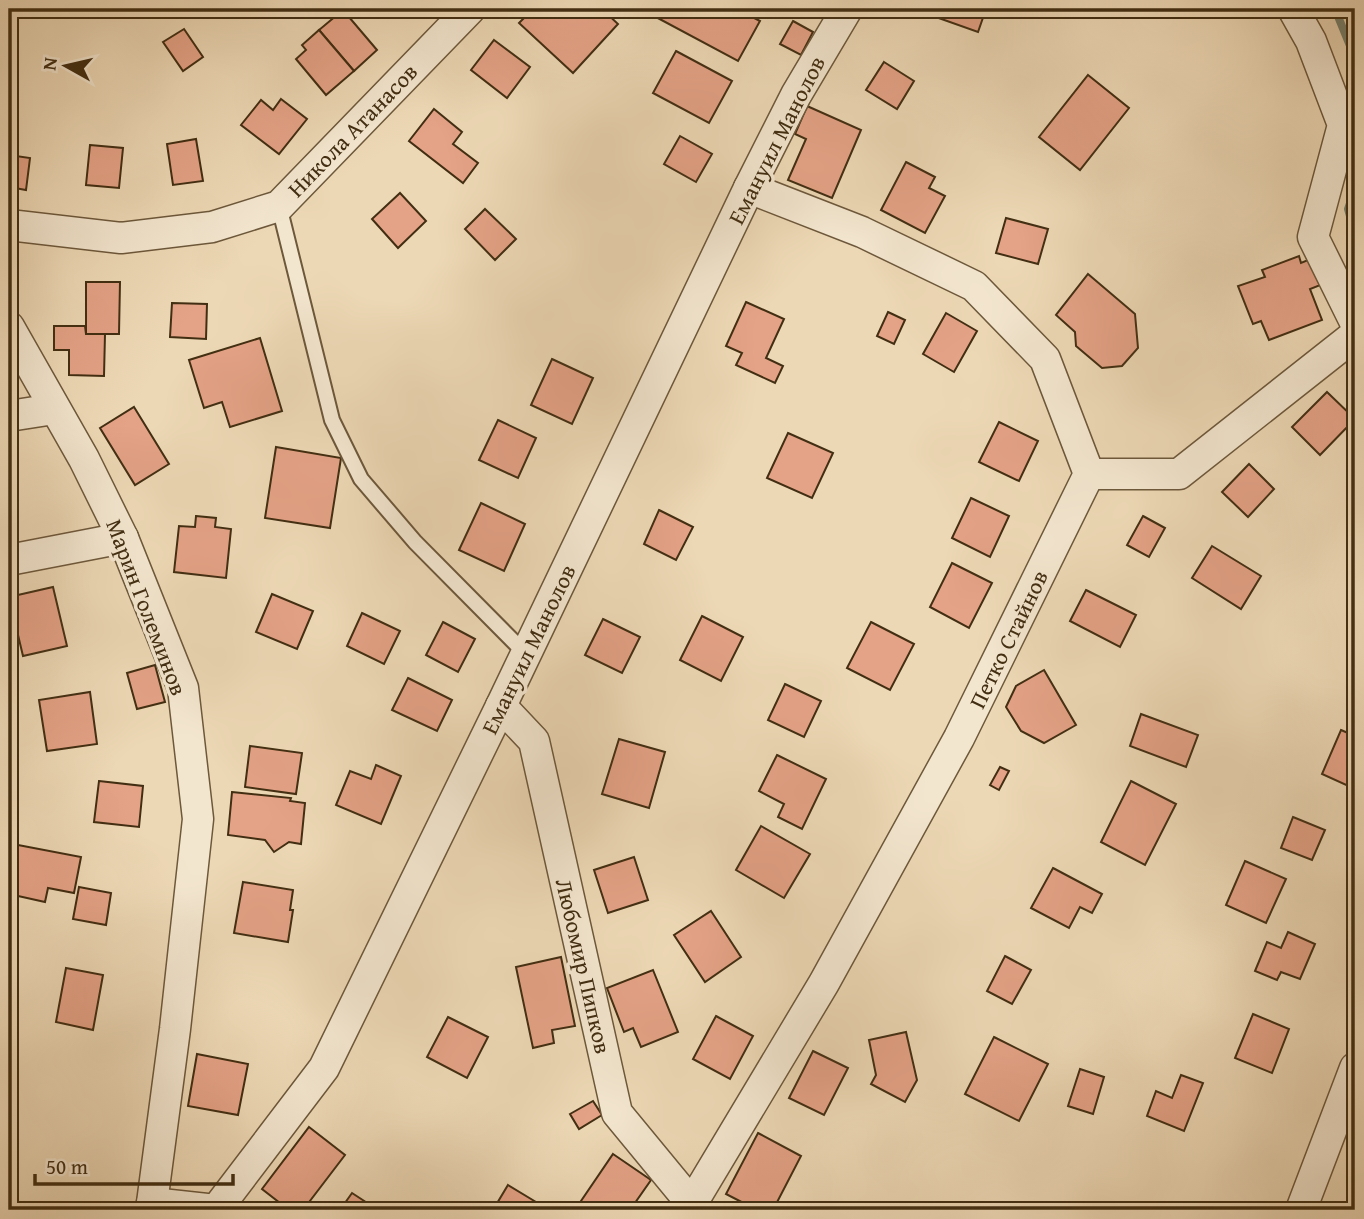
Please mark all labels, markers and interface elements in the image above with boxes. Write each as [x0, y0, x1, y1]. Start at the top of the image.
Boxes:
north arrow [32, 32, 102, 102]
street label: Емануил Манолов [719, 50, 833, 230]
text: N [34, 55, 64, 72]
street label: Никола Атанасов [279, 56, 425, 204]
street label: Марин Големинов [98, 514, 196, 700]
street label: Емануил Манолов [473, 559, 583, 739]
street label: Петко Стайнов [960, 564, 1056, 714]
street label: Любомир Пипков [548, 875, 620, 1057]
scale bar [35, 1142, 233, 1186]
text: 50 m [46, 1151, 88, 1182]

